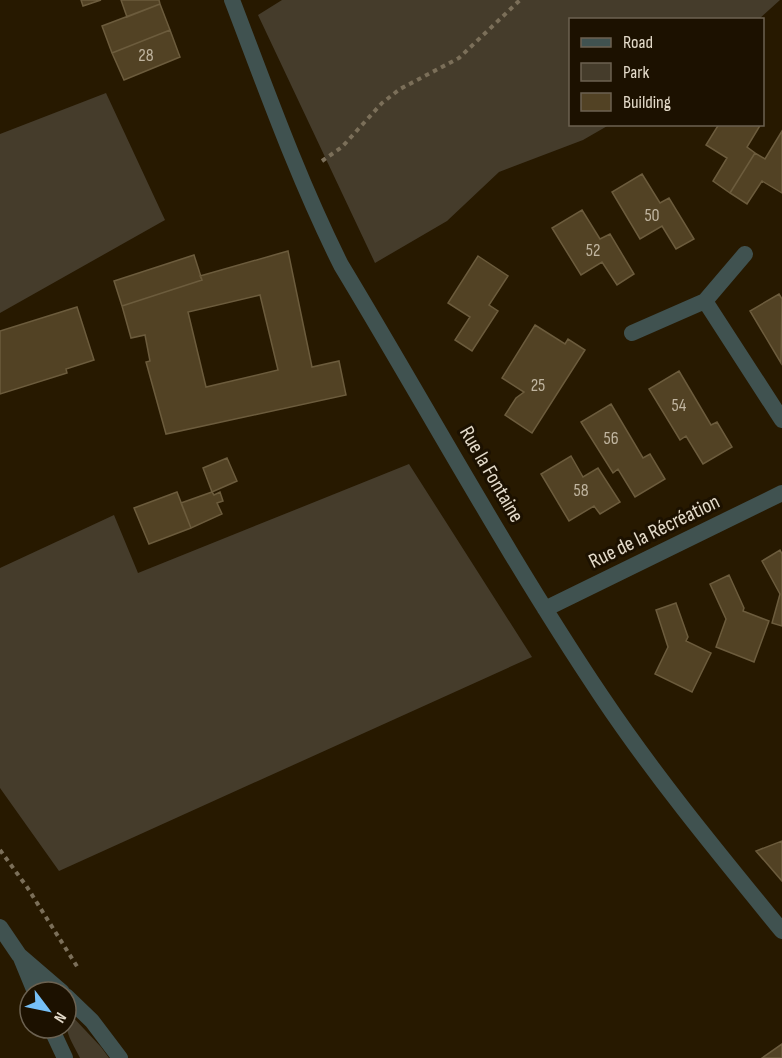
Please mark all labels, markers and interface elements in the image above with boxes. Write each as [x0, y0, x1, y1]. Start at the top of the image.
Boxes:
legend [569, 18, 764, 126]
text: Road [623, 32, 653, 53]
house number: 28 [138, 45, 154, 66]
text: Park [623, 62, 649, 83]
text: Building [623, 92, 671, 113]
house number: 50 [644, 205, 660, 226]
house number: 52 [586, 240, 600, 261]
house number: 25 [531, 375, 545, 396]
house number: 54 [672, 395, 687, 416]
street label: Rue la Fontaine [454, 422, 529, 527]
house number: 56 [603, 428, 619, 449]
house number: 58 [573, 480, 589, 501]
street label: Rue de la Récréation [585, 489, 724, 574]
north arrow [18, 980, 78, 1040]
text: N [49, 1008, 70, 1026]

